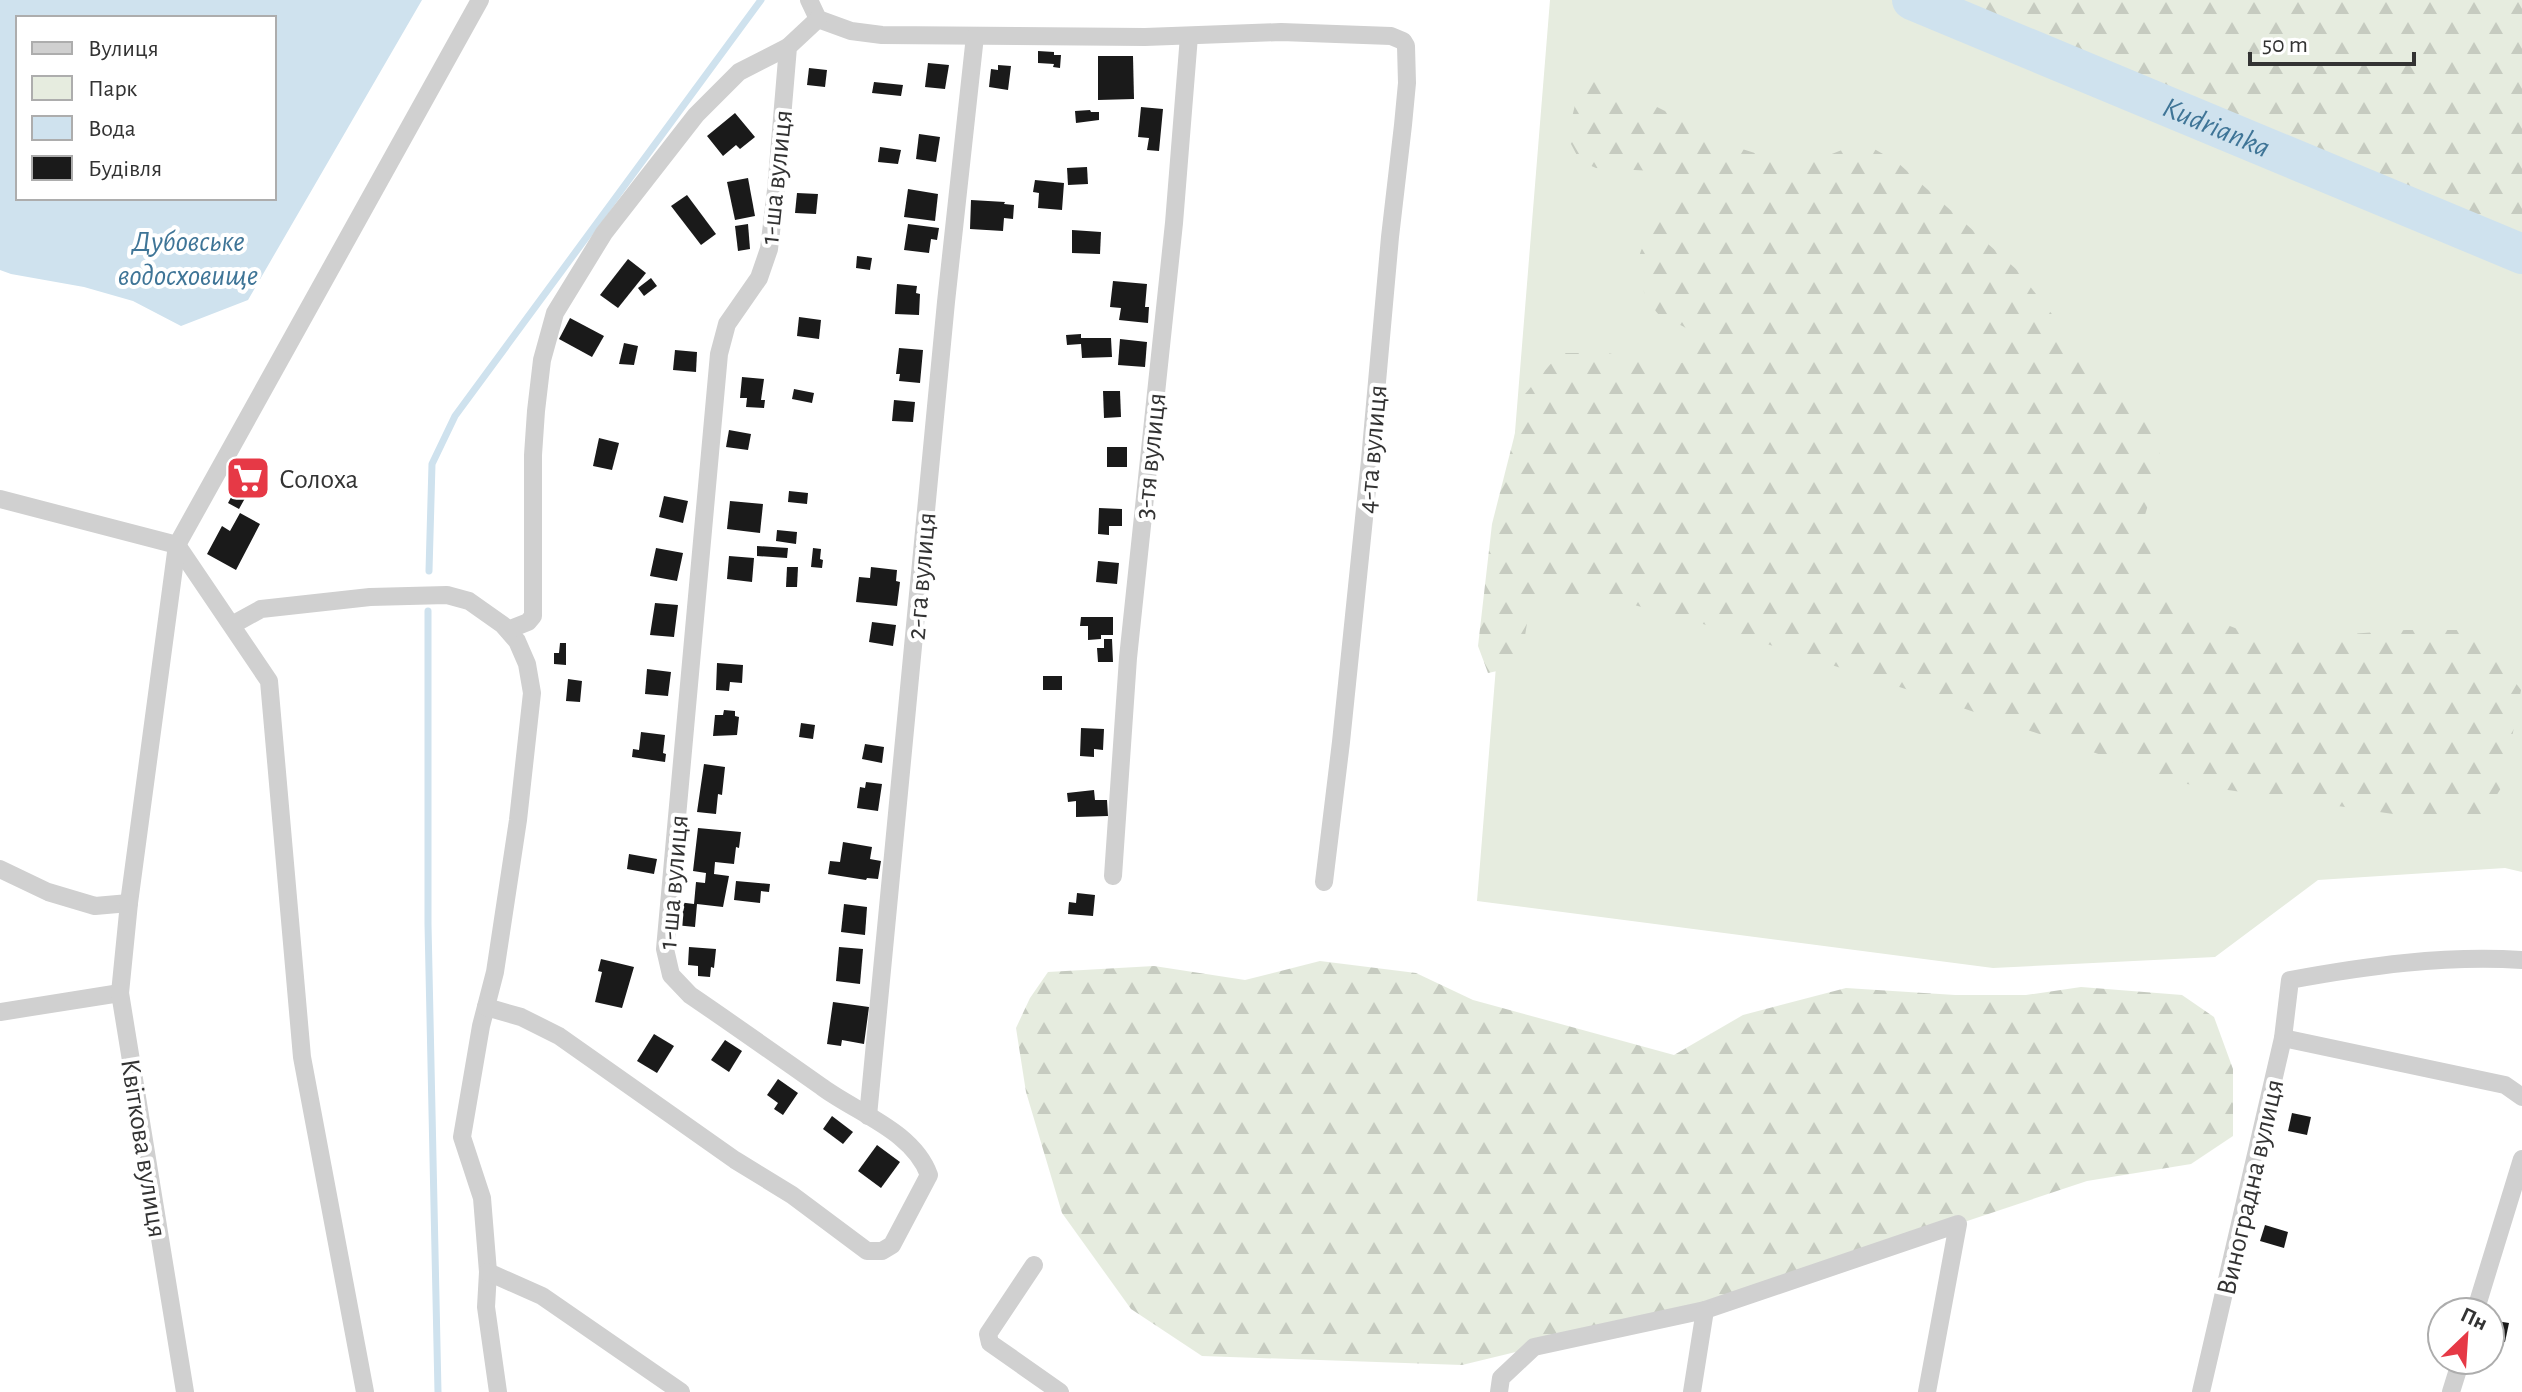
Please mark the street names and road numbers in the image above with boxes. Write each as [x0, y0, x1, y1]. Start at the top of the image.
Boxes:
street label: 1-ша вулиця [756, 109, 798, 246]
street label: 4-та вулиця [1353, 384, 1393, 515]
street label: 3-тя вулиця [1130, 391, 1172, 521]
street label: 2-га вулиця [902, 511, 942, 641]
street label: 1-ша вулиця [654, 814, 694, 951]
street label: Квіткова вулиця [115, 1057, 171, 1240]
street label: Виноградна вулиця [2212, 1077, 2289, 1298]

